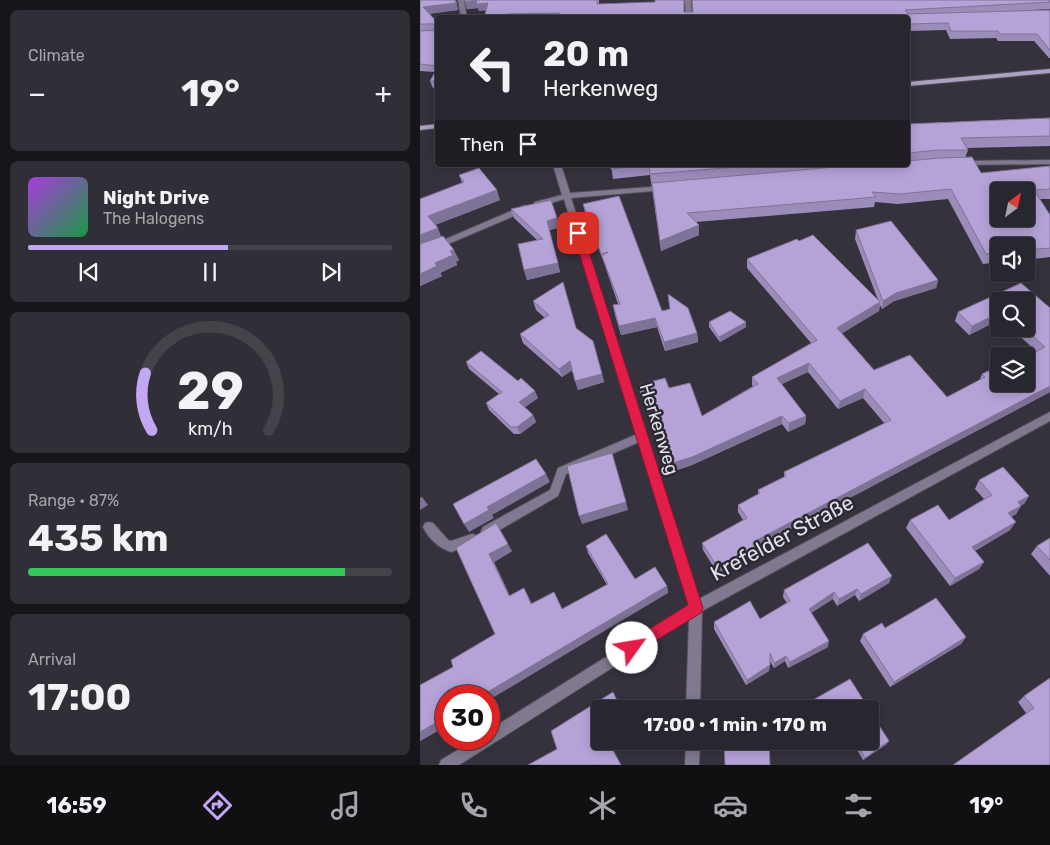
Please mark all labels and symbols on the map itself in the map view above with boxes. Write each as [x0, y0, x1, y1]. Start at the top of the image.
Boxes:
north arrow [990, 182, 1035, 228]
pin [557, 212, 599, 254]
street label: Herkenweg [635, 381, 683, 477]
street label: Krefelder Straße [706, 489, 858, 586]
position arrow [605, 621, 657, 673]
speed limit sign: 30 [435, 685, 500, 750]

